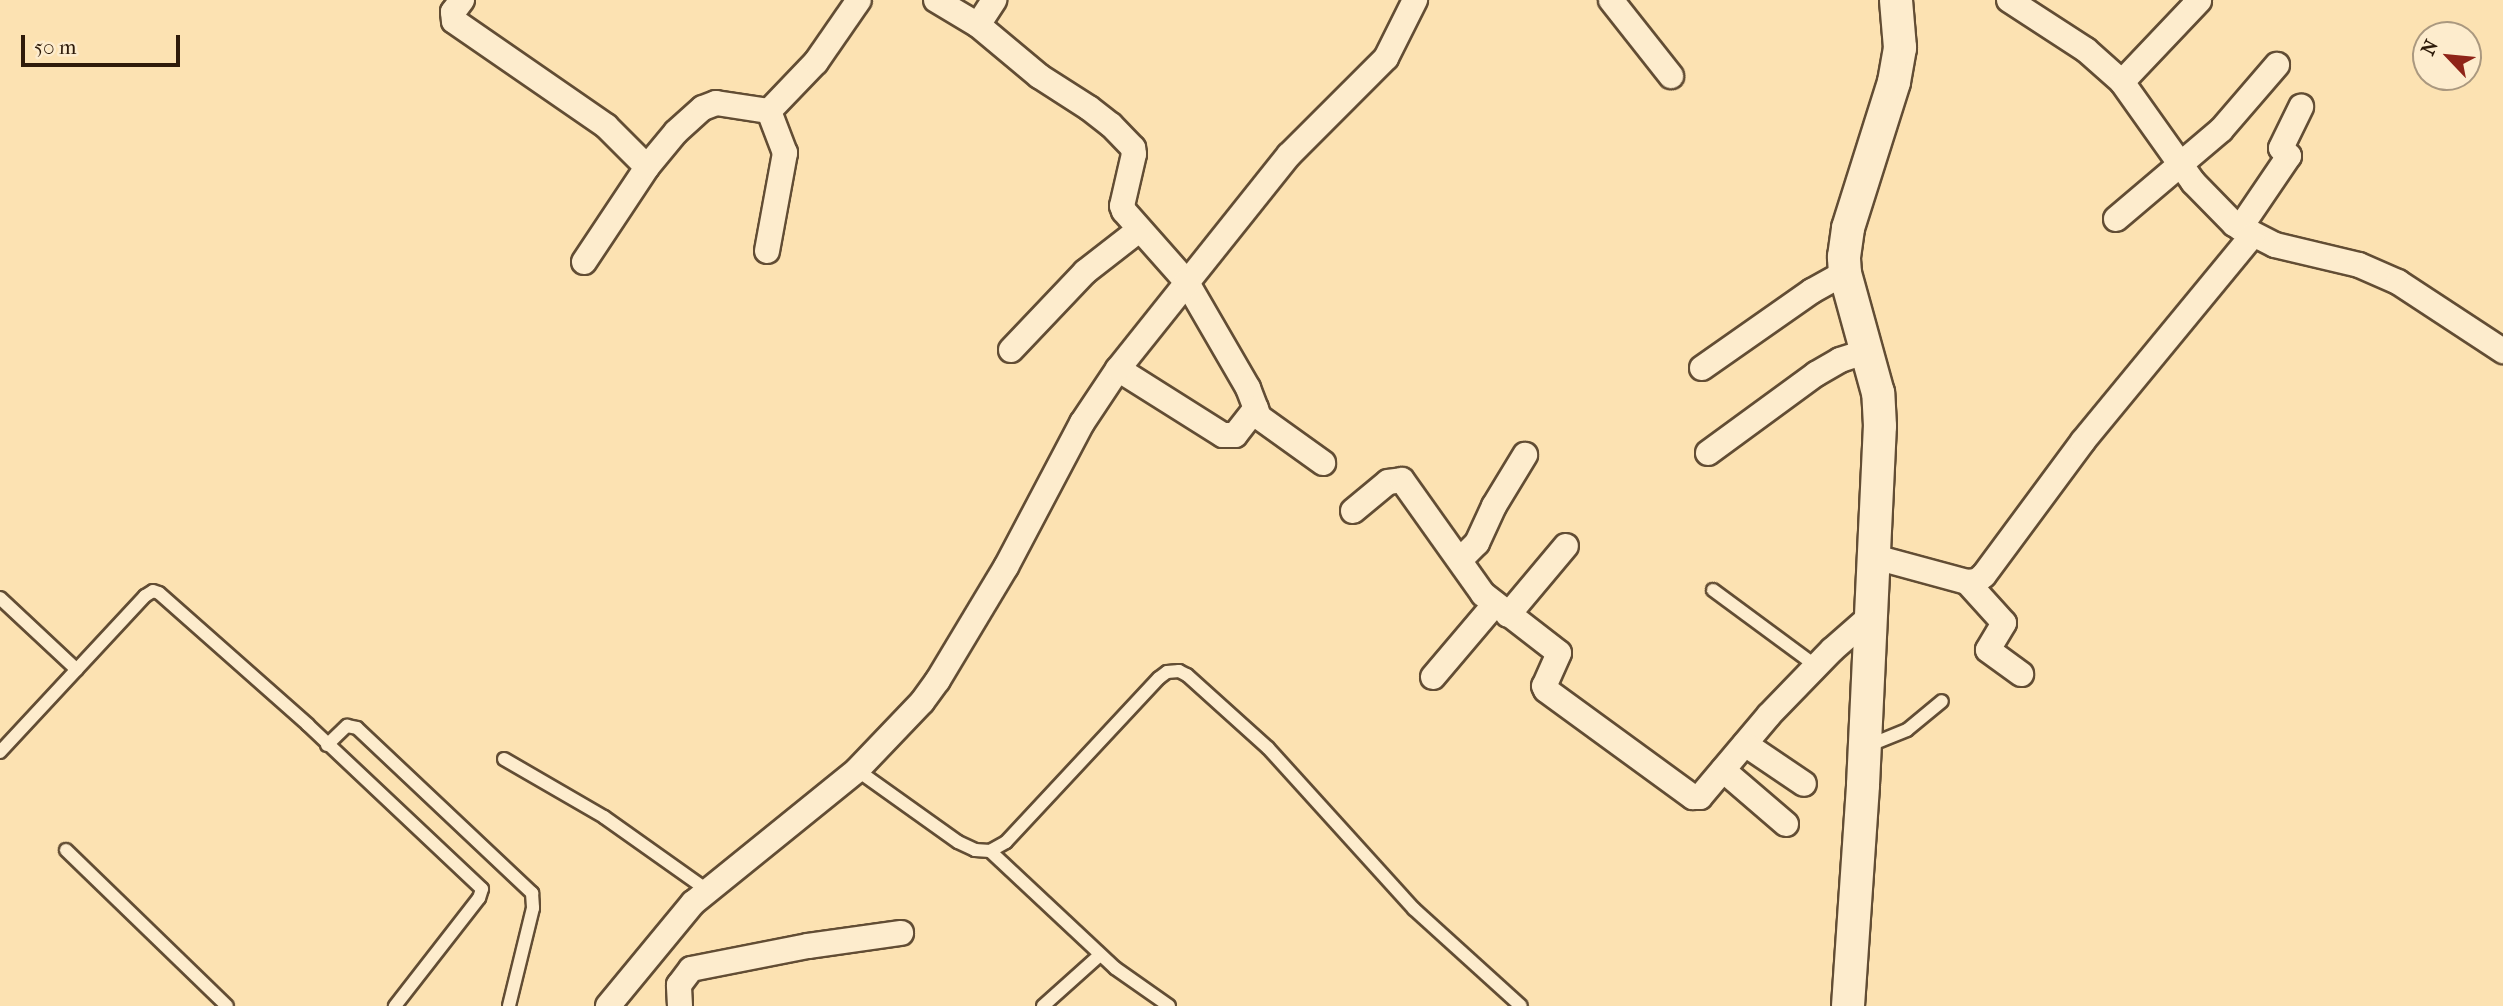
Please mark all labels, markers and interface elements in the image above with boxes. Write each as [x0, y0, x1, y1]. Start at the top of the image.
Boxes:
scale bar [24, 21, 184, 65]
north arrow [2412, 21, 2482, 91]
text: 50 m [34, 35, 77, 59]
text: N [2417, 36, 2443, 59]

